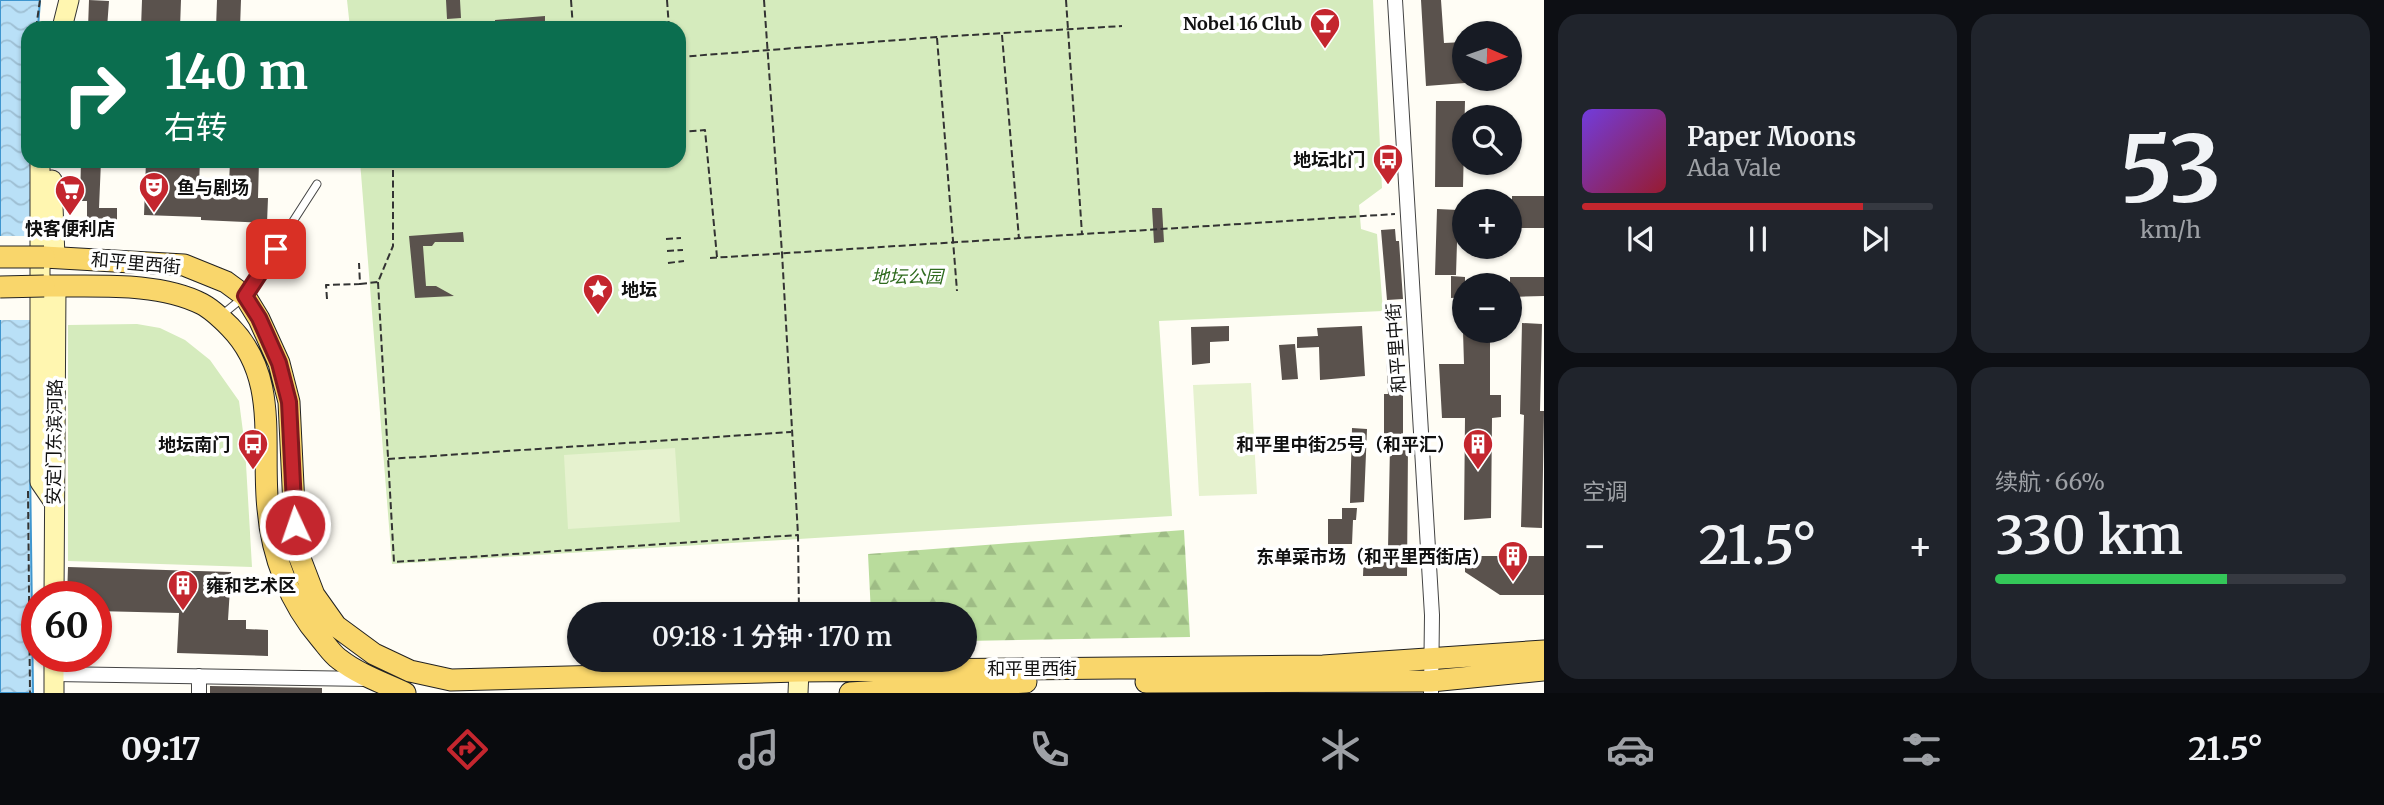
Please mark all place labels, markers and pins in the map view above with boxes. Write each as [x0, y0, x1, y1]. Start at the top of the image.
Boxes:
bar icon: Nobel 16 Club [1308, 6, 1342, 50]
place label: Nobel 16 Club [1183, 12, 1302, 35]
bus stop icon: 地坛北门 [1371, 142, 1405, 186]
place label: 地坛北门 [1293, 148, 1365, 171]
theatre icon: 鱼与剧场 [137, 170, 171, 214]
supermarket icon: 快客便利店 [53, 173, 87, 217]
place label: 鱼与剧场 [177, 176, 249, 199]
place label: 快客便利店 [25, 217, 115, 240]
pin [246, 219, 306, 279]
place icon: 地坛 [581, 272, 615, 316]
place label: 地坛 [621, 278, 657, 301]
bus stop icon: 地坛南门 [236, 427, 270, 471]
building icon: 和平里中街25号（和平汇） [1461, 427, 1495, 471]
place label: 地坛南门 [158, 433, 230, 456]
place label: 和平里中街25号（和平汇） [1236, 433, 1455, 456]
building icon: 东单菜市场（和平里西街店） [1496, 539, 1530, 583]
place label: 东单菜市场（和平里西街店） [1256, 545, 1490, 568]
building icon: 雍和艺术区 [166, 568, 200, 612]
place label: 雍和艺术区 [206, 574, 296, 597]

